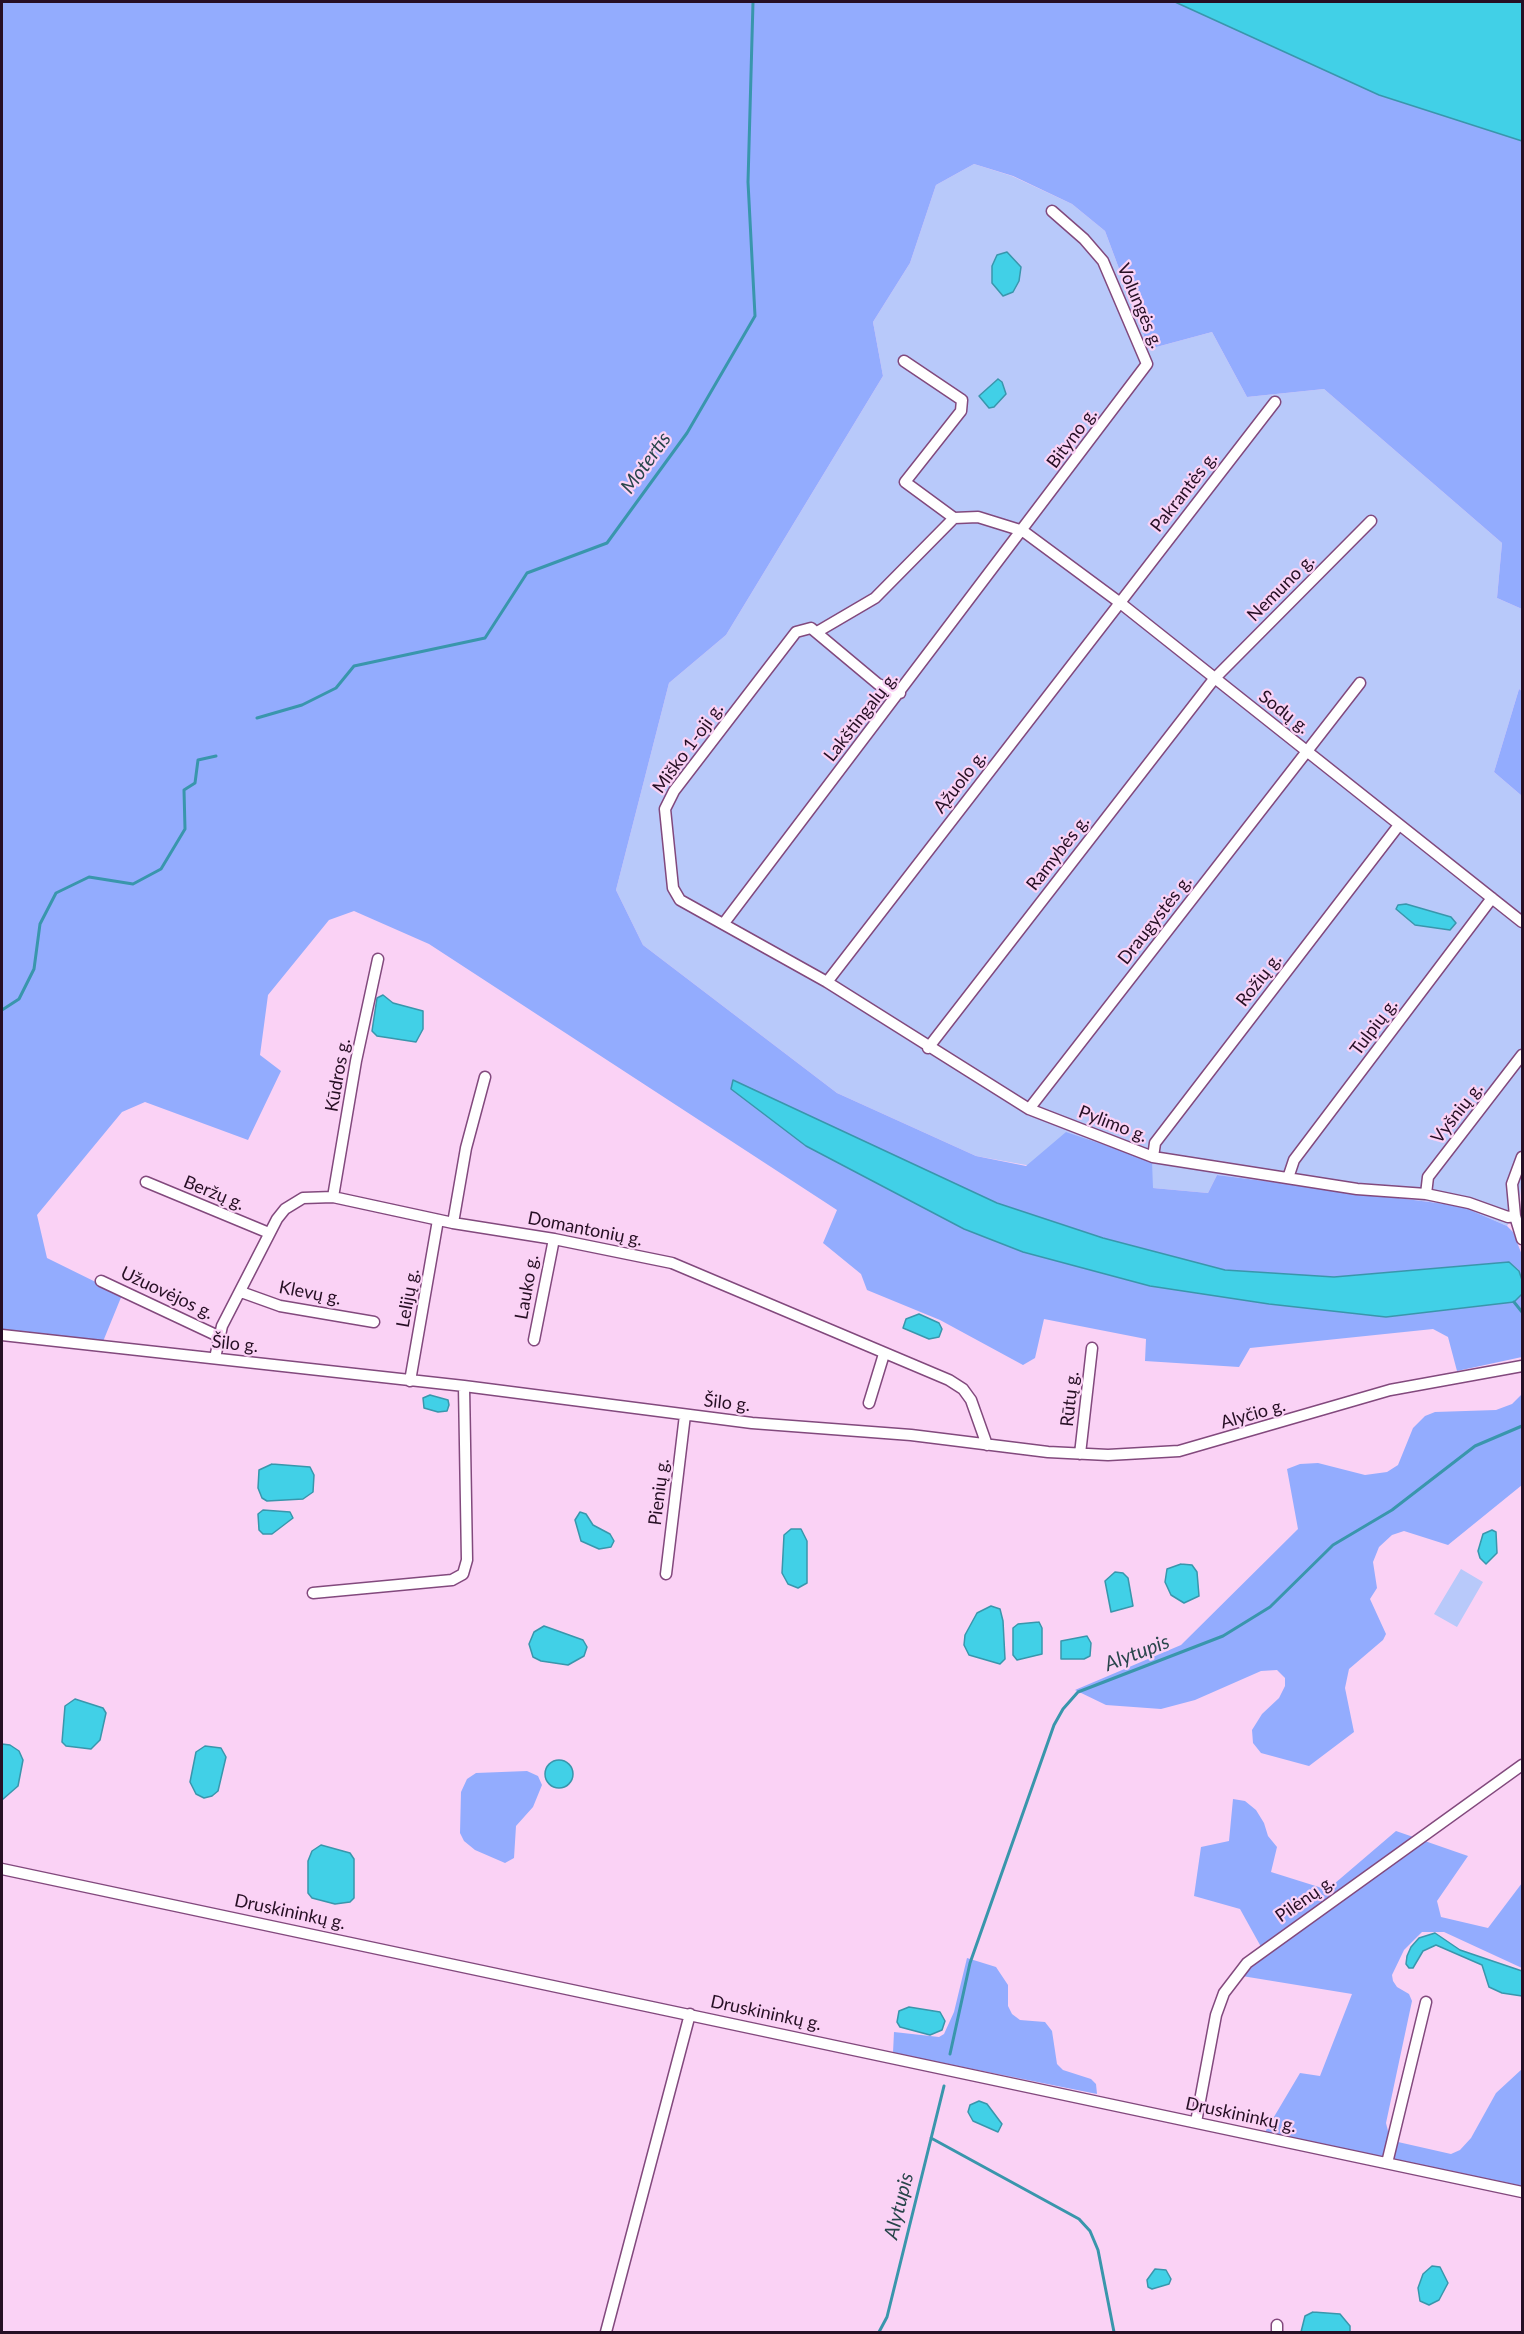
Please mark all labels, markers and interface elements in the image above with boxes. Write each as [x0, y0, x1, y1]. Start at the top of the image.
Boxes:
street label: Volungės g. [1112, 260, 1168, 352]
street label: Bityno g. [1042, 404, 1102, 472]
water label: Motertis [616, 428, 676, 498]
street label: Pakrantės g. [1146, 448, 1222, 536]
street label: Nemuno g. [1243, 550, 1319, 626]
street label: Lakštingalų g. [820, 668, 902, 766]
street label: Sodų g. [1254, 686, 1314, 738]
street label: Miško 1-oji g. [648, 699, 728, 797]
street label: Ąžuolo g. [929, 747, 991, 817]
street label: Ramybės g. [1022, 811, 1094, 895]
street label: Draugystės g. [1114, 871, 1196, 969]
street label: Rožių g. [1232, 949, 1286, 1011]
street label: Tulpių g. [1346, 994, 1402, 1060]
street label: Kūdros g. [321, 1037, 355, 1113]
street label: Vyšnių g. [1427, 1078, 1487, 1148]
street label: Pylimo g. [1076, 1101, 1150, 1147]
street label: Beržų g. [180, 1171, 248, 1215]
street label: Domantonių g. [526, 1207, 644, 1251]
street label: Lauko g. [511, 1253, 543, 1321]
street label: Užuovėjos g. [117, 1262, 217, 1324]
street label: Lelijų g. [392, 1267, 424, 1329]
street label: Klevų g. [277, 1276, 343, 1310]
street label: Šilo g. [211, 1331, 259, 1357]
street label: Rūtų g. [1056, 1370, 1084, 1428]
street label: Šilo g. [703, 1390, 751, 1416]
street label: Alyčio g. [1218, 1394, 1288, 1434]
street label: Pienių g. [644, 1457, 674, 1527]
water label: Alytupis [1101, 1630, 1173, 1676]
street label: Pilėnų g. [1271, 1871, 1339, 1927]
street label: Druskininkų g. [232, 1890, 348, 1934]
street label: Druskininkų g. [708, 1991, 824, 2035]
street label: Druskininkų g. [1183, 2093, 1299, 2137]
water label: Alytupis [879, 2170, 919, 2242]

